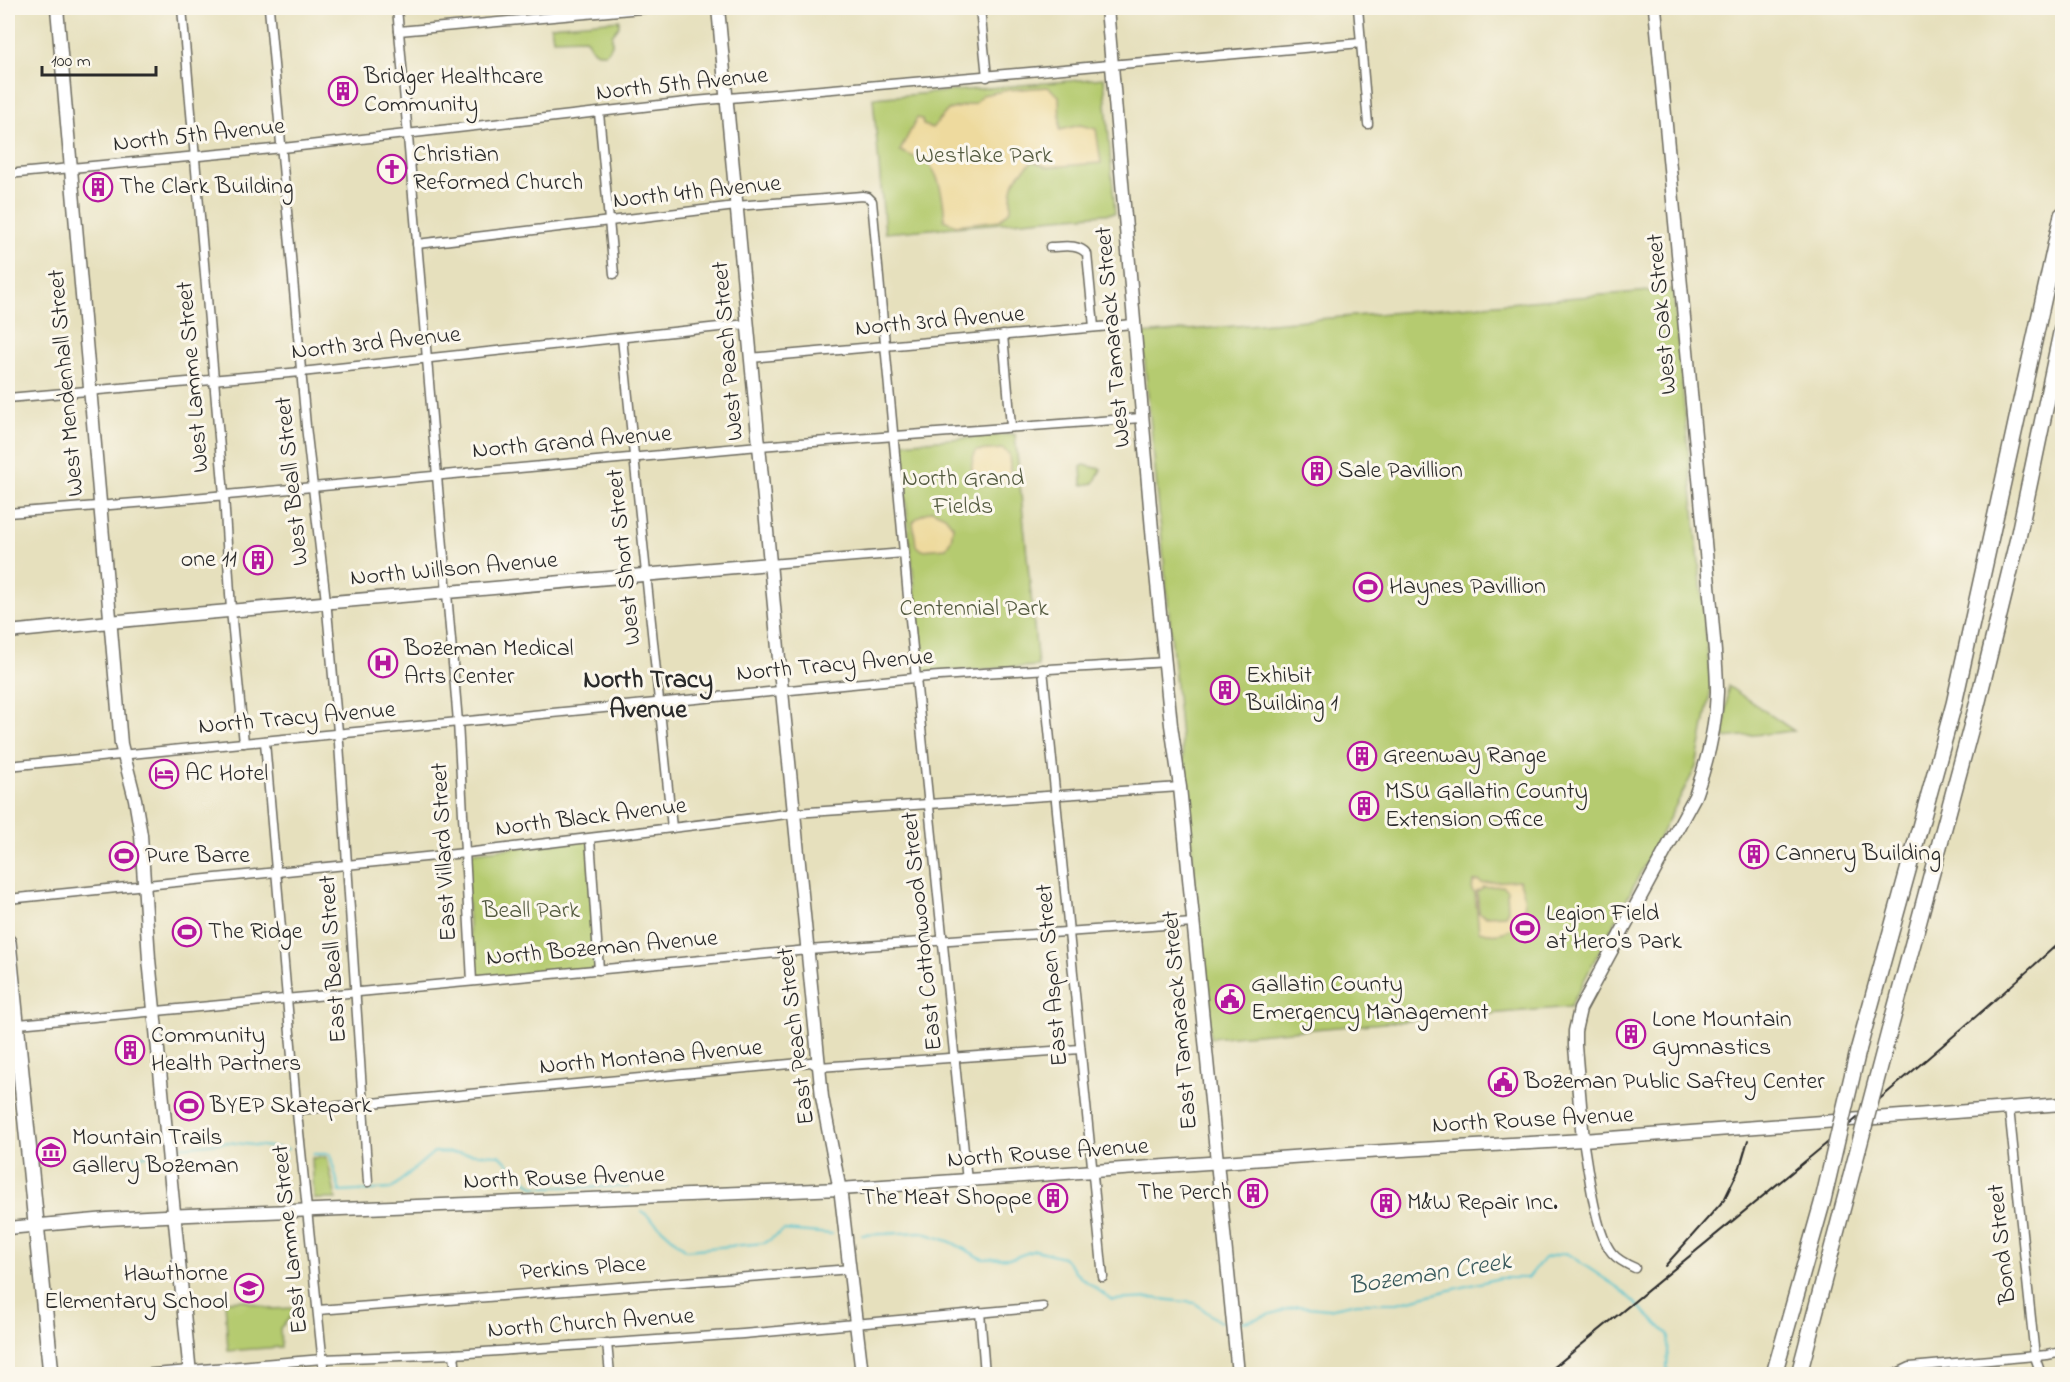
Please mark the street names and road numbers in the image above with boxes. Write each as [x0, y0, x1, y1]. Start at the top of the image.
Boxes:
street label: North 5th Avenue [594, 59, 770, 111]
street label: North 5th Avenue [111, 110, 287, 162]
street label: North 4th Avenue [611, 167, 783, 219]
street label: West Tamarack Street [1087, 225, 1141, 449]
street label: West Oak Street [1639, 232, 1687, 396]
street label: West Peach Street [704, 260, 754, 442]
street label: West Mendenhall Street [40, 268, 94, 498]
street label: West Lamme Street [168, 280, 220, 474]
street label: North 3rd Avenue [854, 297, 1027, 347]
street label: North 3rd Avenue [290, 318, 463, 370]
street label: West Beall Street [267, 395, 319, 567]
street label: North Grand Avenue [471, 417, 673, 469]
street label: West Short Street [598, 467, 652, 647]
street label: North Willson Avenue [349, 543, 559, 597]
street label: North Tracy Avenue [735, 640, 935, 693]
street label: North Tracy Avenue [197, 693, 397, 746]
street label: East Villard Street [423, 762, 467, 942]
street label: North Black Avenue [493, 789, 689, 847]
street label: East Cottonwood Street [893, 810, 953, 1052]
street label: East Beall Street [311, 874, 357, 1044]
street label: East Aspen Street [1028, 882, 1078, 1068]
street label: East Tamarack Street [1154, 909, 1208, 1131]
street label: North Bozeman Avenue [485, 921, 719, 977]
street label: East Peach Street [769, 945, 825, 1127]
street label: North Montana Avenue [538, 1031, 764, 1085]
street label: North Rouse Avenue [1431, 1098, 1635, 1144]
street label: North Rouse Avenue [946, 1129, 1150, 1178]
street label: East Lamme Street [264, 1143, 318, 1335]
street label: North Rouse Avenue [463, 1158, 666, 1200]
street label: Bond Street [1979, 1182, 2027, 1307]
street label: Perkins Place [519, 1247, 648, 1291]
street label: North Church Avenue [486, 1299, 696, 1349]

